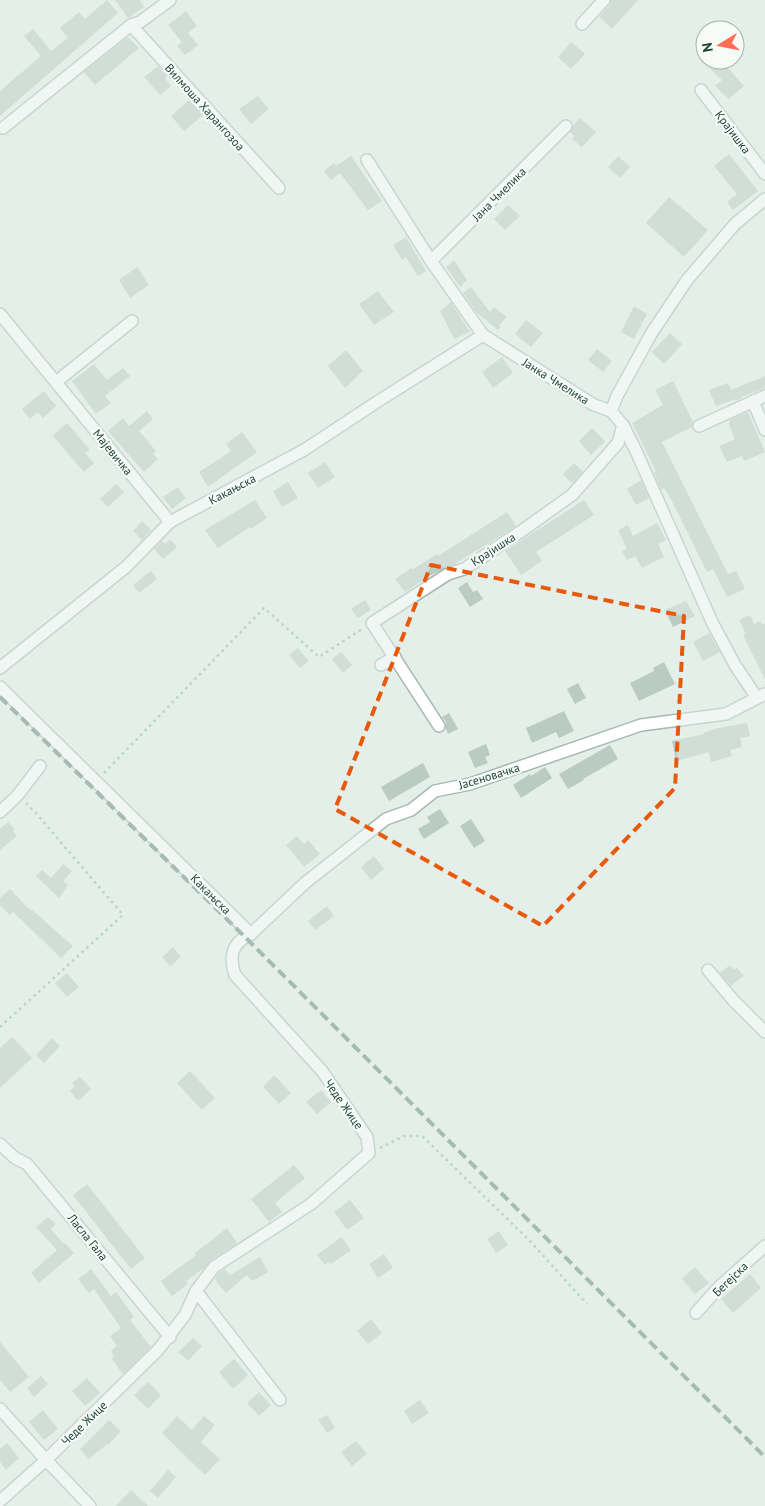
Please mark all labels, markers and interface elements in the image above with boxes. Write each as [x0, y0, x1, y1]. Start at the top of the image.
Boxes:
north arrow [695, 20, 745, 70]
text: N [698, 41, 717, 53]
street label: Вилмоша Харангозоа [162, 60, 248, 154]
street label: Крајишка [712, 108, 754, 157]
street label: Јана Чмелика [468, 164, 529, 225]
street label: Јанка Чмелика [519, 354, 592, 407]
street label: Мајевичка [90, 426, 136, 478]
street label: Какањска [206, 470, 258, 508]
street label: Крајишка [468, 529, 518, 569]
street label: Јасеновачка [456, 760, 521, 793]
street label: Какањска [188, 871, 234, 917]
street label: Чеде Жице [321, 1076, 367, 1132]
street label: Ласла Гала [64, 1210, 111, 1263]
street label: Бегејска [709, 1259, 751, 1299]
street label: Чеде Жице [58, 1398, 110, 1448]

